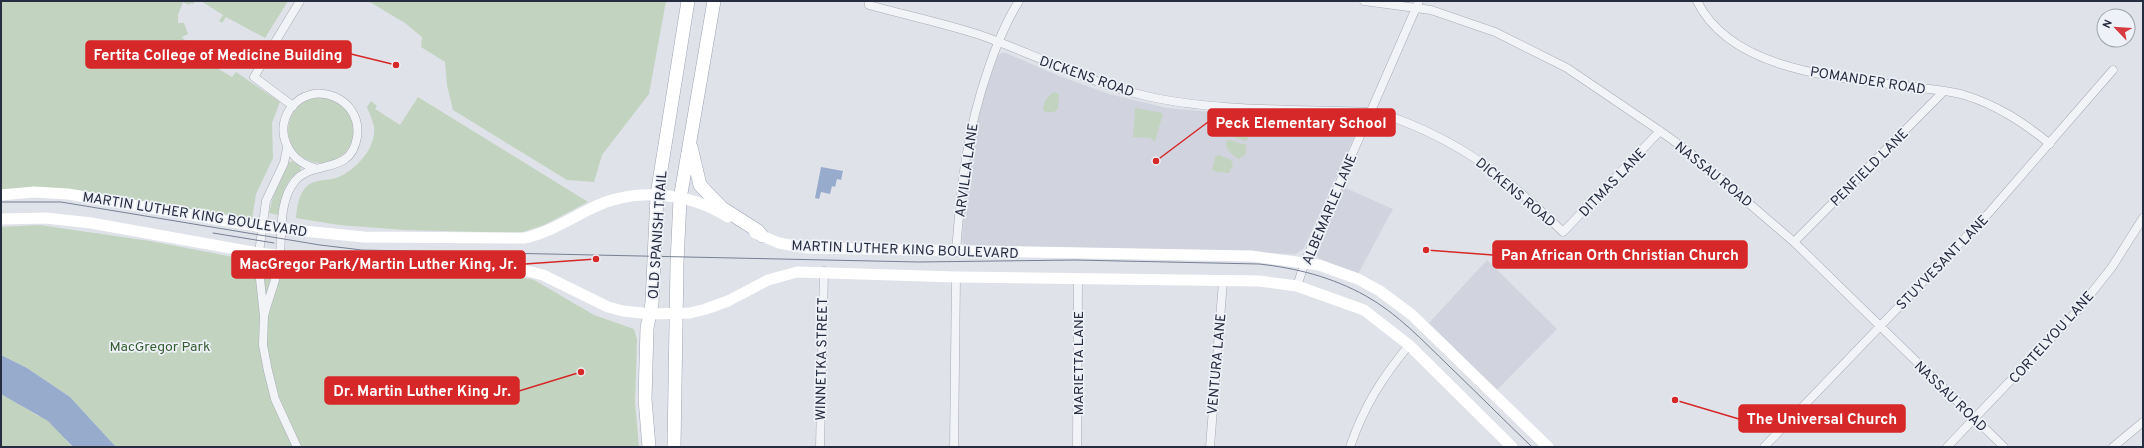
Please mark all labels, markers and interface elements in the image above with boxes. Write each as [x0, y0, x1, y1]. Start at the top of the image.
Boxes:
north arrow [2096, 8, 2136, 48]
text: N [2100, 18, 2116, 31]
callout: Fertita College of Medicine Building [86, 41, 351, 68]
text: Fertita College of Medicine Building [94, 47, 342, 66]
street label: DICKENS ROAD [1037, 53, 1136, 102]
street label: POMANDER ROAD [1809, 64, 1927, 99]
callout: Peck Elementary School [1208, 109, 1395, 136]
text: Peck Elementary School [1215, 115, 1387, 134]
street label: ARVILLA LANE [952, 122, 983, 218]
street label: PENFIELD LANE [1828, 126, 1913, 211]
street label: NASSAU ROAD [1671, 139, 1755, 212]
street label: DITMAS LANE [1576, 145, 1650, 221]
street label: ALBEMARLE LANE [1299, 151, 1361, 268]
street label: DICKENS ROAD [1472, 155, 1558, 232]
street label: OLD SPANISH TRAIL [646, 170, 671, 300]
street label: MARTIN LUTHER KING BOULEVARD [81, 189, 308, 242]
street label: STUYVESANT LANE [1893, 212, 1993, 314]
street label: MARTIN LUTHER KING BOULEVARD [791, 238, 1019, 263]
callout: Pan African Orth Christian Church [1493, 241, 1747, 268]
text: Pan African Orth Christian Church [1501, 247, 1739, 266]
callout: MacGregor Park/Martin Luther King, Jr. [232, 251, 525, 278]
text: MacGregor Park/Martin Luther King, Jr. [239, 256, 517, 275]
street label: CORTELYOU LANE [2006, 288, 2098, 388]
street label: WINNETKA STREET [813, 297, 832, 421]
street label: MARIETTA LANE [1071, 311, 1088, 415]
street label: VENTURA LANE [1205, 313, 1230, 415]
park label: MacGregor Park [110, 339, 210, 356]
street label: NASSAU ROAD [1910, 358, 1990, 436]
callout: Dr. Martin Luther King Jr. [325, 377, 519, 404]
text: Dr. Martin Luther King Jr. [333, 383, 511, 402]
callout: The Universal Church [1739, 405, 1905, 432]
text: The Universal Church [1747, 411, 1897, 430]

